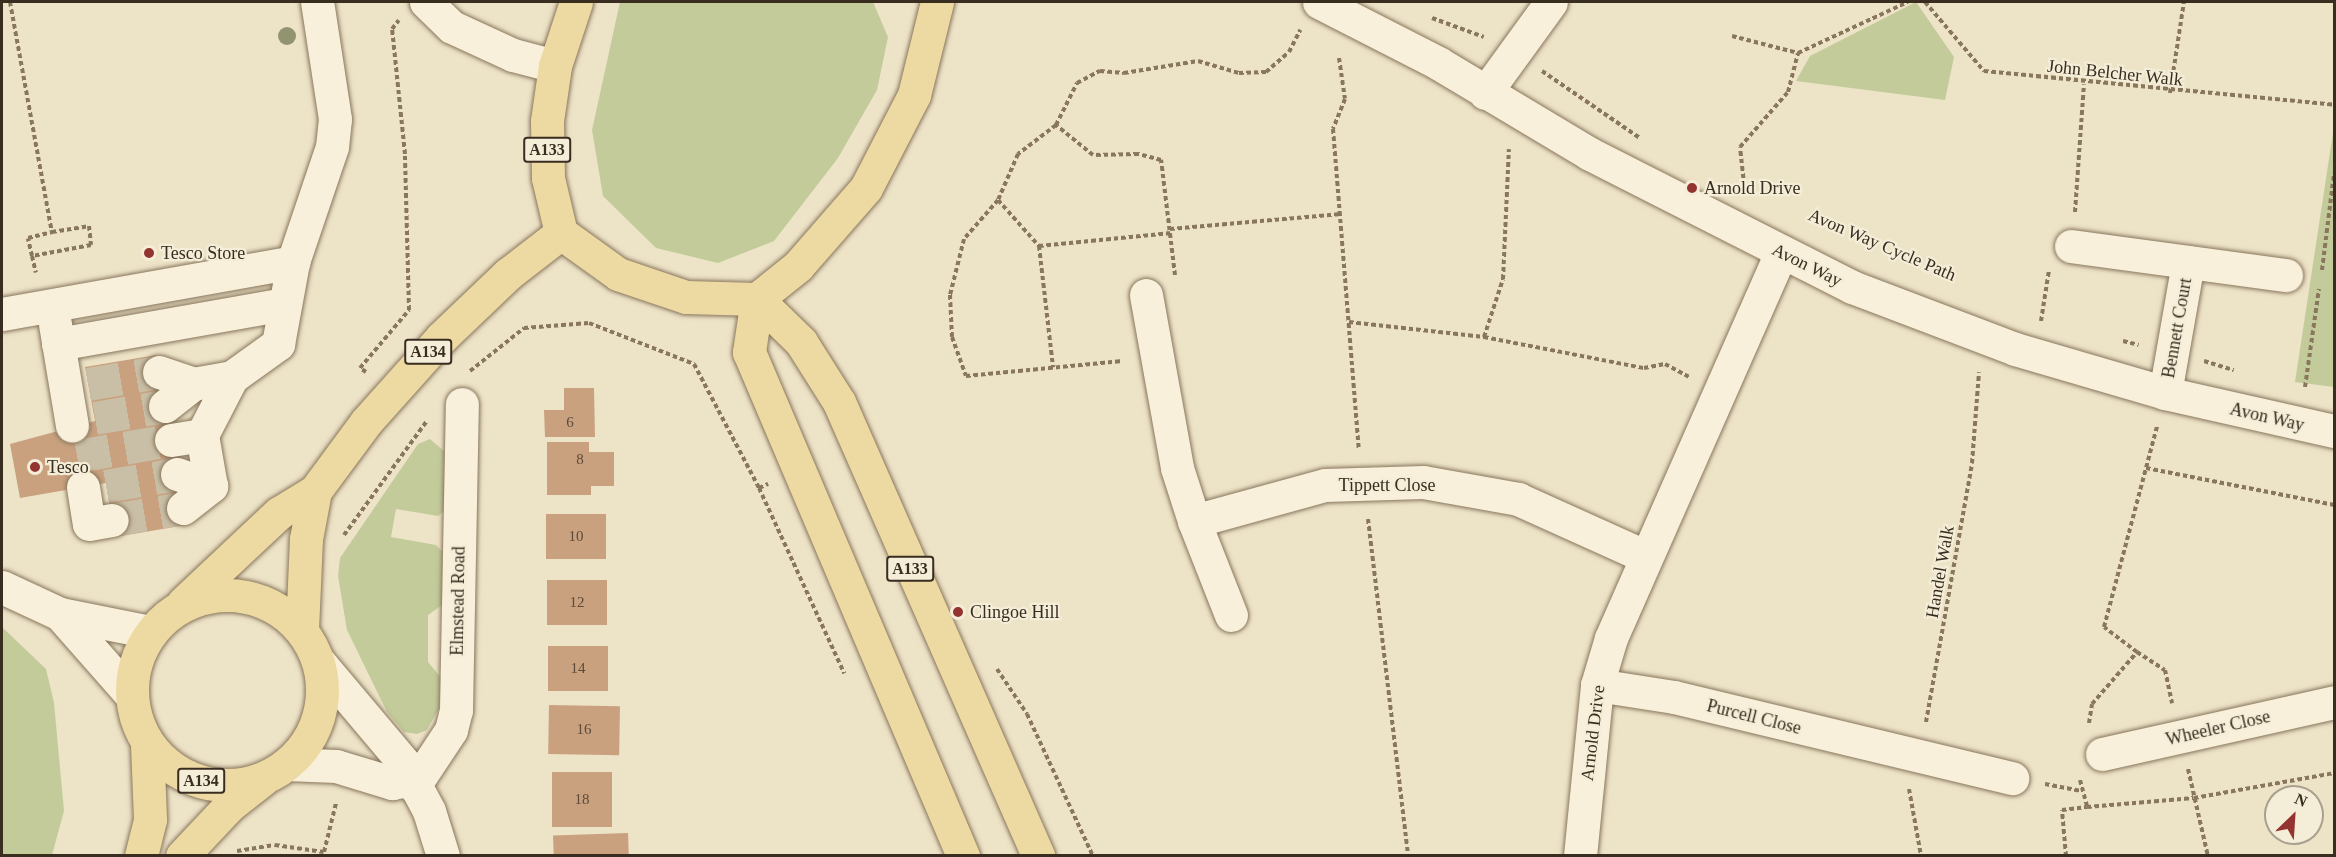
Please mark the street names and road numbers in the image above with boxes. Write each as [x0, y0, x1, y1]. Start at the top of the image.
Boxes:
street label: John Belcher Walk [2046, 55, 2184, 91]
road number: A133 [523, 137, 571, 163]
street label: Avon Way Cycle Path [1805, 204, 1959, 286]
street label: Avon Way [1768, 239, 1846, 291]
street label: Bennett Court [2158, 276, 2196, 380]
road number: A134 [404, 339, 452, 365]
street label: Avon Way [2228, 398, 2306, 436]
street label: Tippett Close [1339, 474, 1435, 496]
street label: Handel Walk [1921, 524, 1959, 620]
street label: Elmstead Road [446, 546, 470, 656]
road number: A133 [886, 556, 934, 582]
street label: Arnold Drive [1576, 684, 1610, 782]
street label: Purcell Close [1705, 695, 1803, 739]
street label: Wheeler Close [2164, 706, 2272, 750]
road number: A134 [177, 768, 225, 794]

